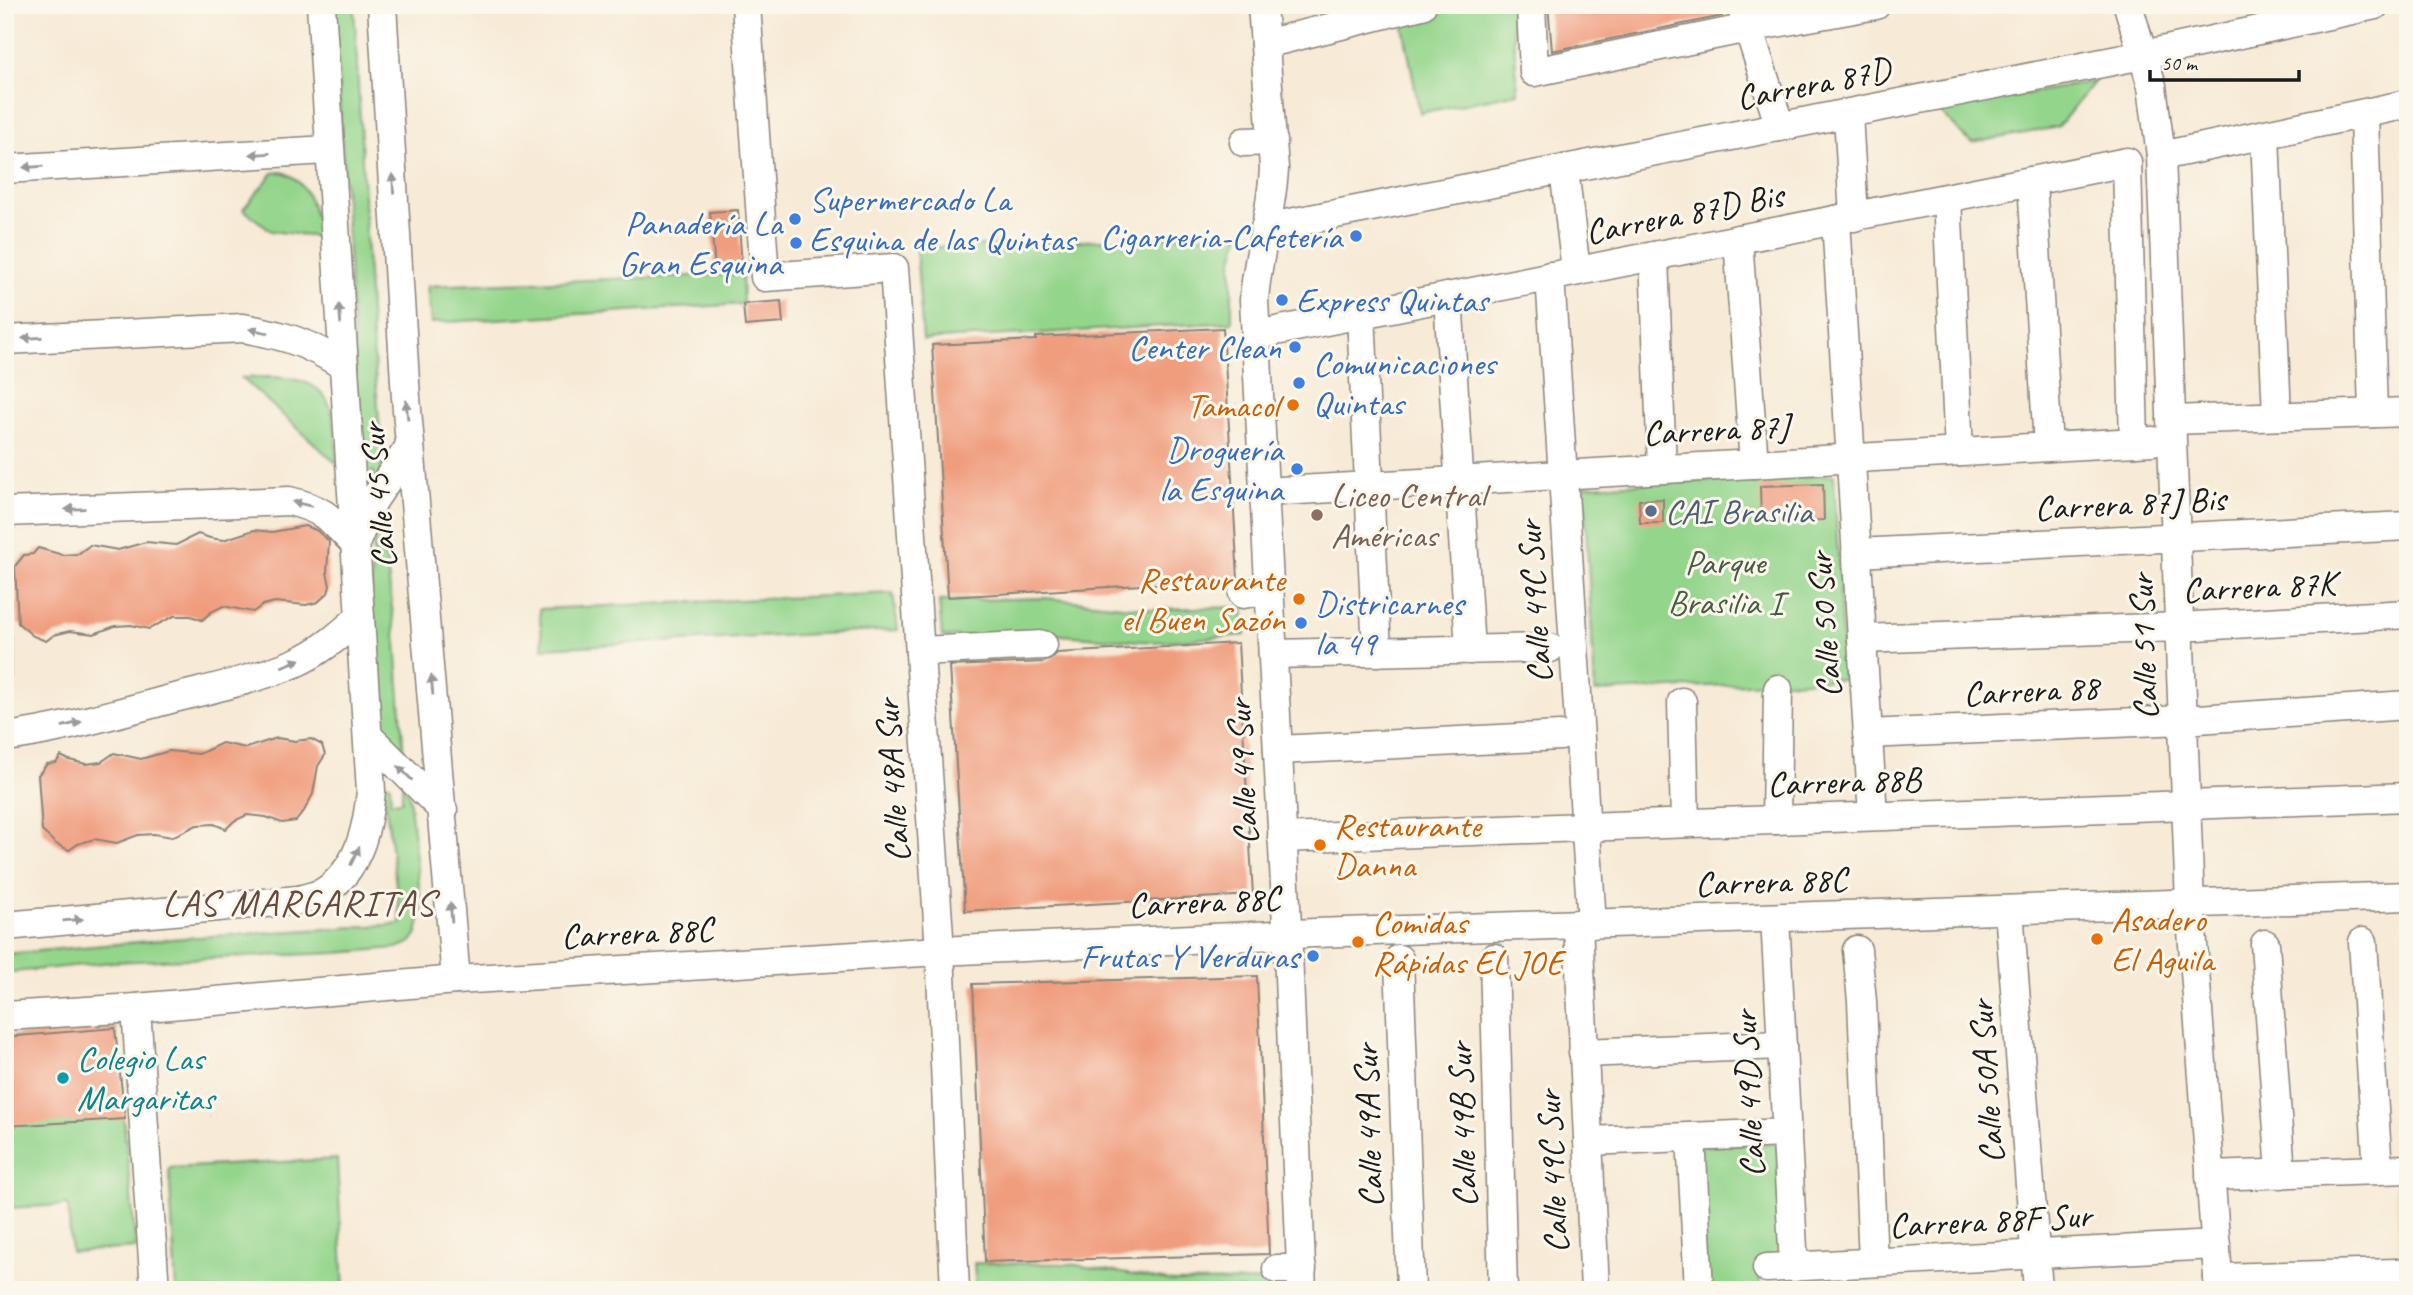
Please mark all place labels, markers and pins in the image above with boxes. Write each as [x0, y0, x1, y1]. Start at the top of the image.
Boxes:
place label: Supermercado La Esquina de las Quintas [809, 177, 1078, 262]
place label: Panadería La Gran Esquina [619, 201, 785, 286]
marker: Supermercado La Esquina de las Quintas [787, 211, 803, 227]
place label: Cigarreria-Cafetería [1100, 214, 1345, 259]
marker: Cigarreria-Cafetería [1348, 228, 1364, 244]
marker: Panadería La Gran Esquina [788, 235, 804, 251]
place label: Express Quintas [1296, 278, 1491, 323]
marker: Express Quintas [1274, 292, 1290, 308]
place label: Center Clean [1128, 325, 1281, 370]
marker: Center Clean [1287, 339, 1303, 355]
place label: Comunicaciones Quintas [1313, 341, 1499, 426]
marker: Comunicaciones Quintas [1291, 375, 1307, 391]
place label: Tamacol [1187, 383, 1285, 428]
marker: Tamacol [1285, 397, 1301, 413]
place label: Droguería la Esquina [1159, 427, 1286, 512]
marker: Droguería la Esquina [1289, 461, 1305, 477]
place label: Liceo Central Américas [1331, 473, 1492, 558]
place label: CAI Brasilia [1665, 489, 1815, 534]
marker: CAI Brasilia [1643, 503, 1659, 519]
marker: Liceo Central Américas [1309, 507, 1325, 523]
place label: Restaurante el Buen Sazón [1121, 557, 1288, 642]
place label: Districarnes la 49 [1315, 581, 1466, 666]
marker: Restaurante el Buen Sazón [1291, 591, 1307, 607]
marker: Districarnes la 49 [1293, 615, 1309, 631]
place label: Restaurante Danna [1334, 803, 1484, 888]
marker: Restaurante Danna [1312, 837, 1328, 853]
place label: Asadero El Aguila [2111, 897, 2216, 982]
place label: Comidas Rápidas EL JOE [1372, 900, 1568, 985]
marker: Asadero El Aguila [2089, 931, 2105, 947]
place label: Frutas Y Verduras [1080, 934, 1302, 979]
marker: Comidas Rápidas EL JOE [1350, 934, 1366, 950]
marker: Frutas Y Verduras [1305, 948, 1321, 964]
place label: Colegio Las Margaritas [77, 1036, 218, 1121]
marker: Colegio Las Margaritas [55, 1070, 71, 1086]

